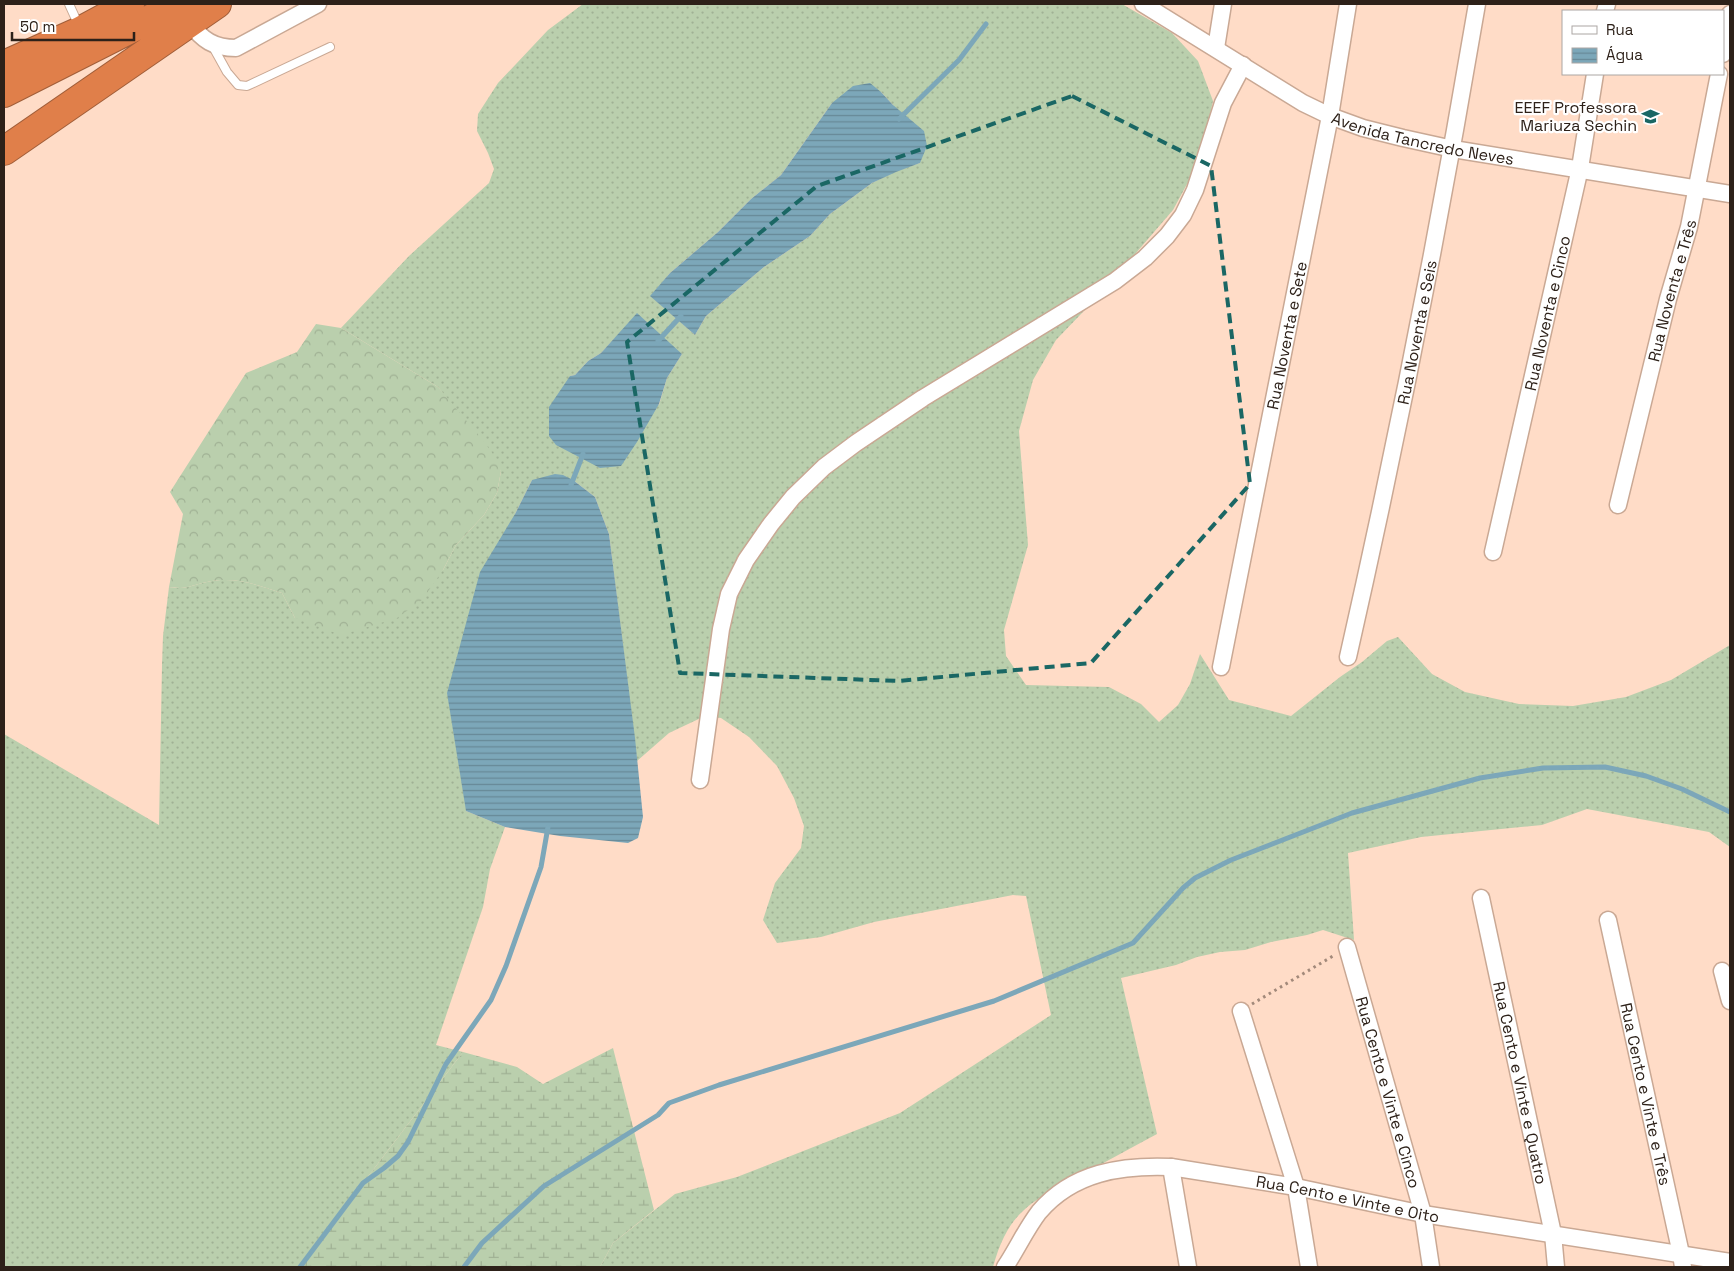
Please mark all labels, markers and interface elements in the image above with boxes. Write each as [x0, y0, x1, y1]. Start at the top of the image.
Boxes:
scale bar [12, 10, 135, 42]
legend [1562, 10, 1724, 75]
text: 50 m [20, 17, 55, 36]
text: Rua [1606, 20, 1634, 39]
text: Água [1606, 45, 1643, 64]
place label: EEEF Professora Mariuza Sechin [1514, 97, 1637, 136]
school or university icon: EEEF Professora Mariuza Sechin [1641, 106, 1661, 126]
street label: Avenida Tancredo Neves [1329, 107, 1516, 170]
street label: Rua Noventa e Três [1643, 218, 1701, 364]
street label: Rua Noventa e Cinco [1520, 234, 1575, 393]
street label: Rua Noventa e Seis [1393, 258, 1442, 406]
street label: Rua Noventa e Sete [1262, 260, 1312, 411]
street label: Rua Cento e Vinte e Quatro [1488, 979, 1552, 1186]
street label: Rua Cento e Vinte e Cinco [1351, 994, 1425, 1191]
street label: Rua Cento e Vinte e Três [1615, 1001, 1676, 1187]
street label: Rua Cento e Vinte e Oito [1255, 1171, 1441, 1227]

